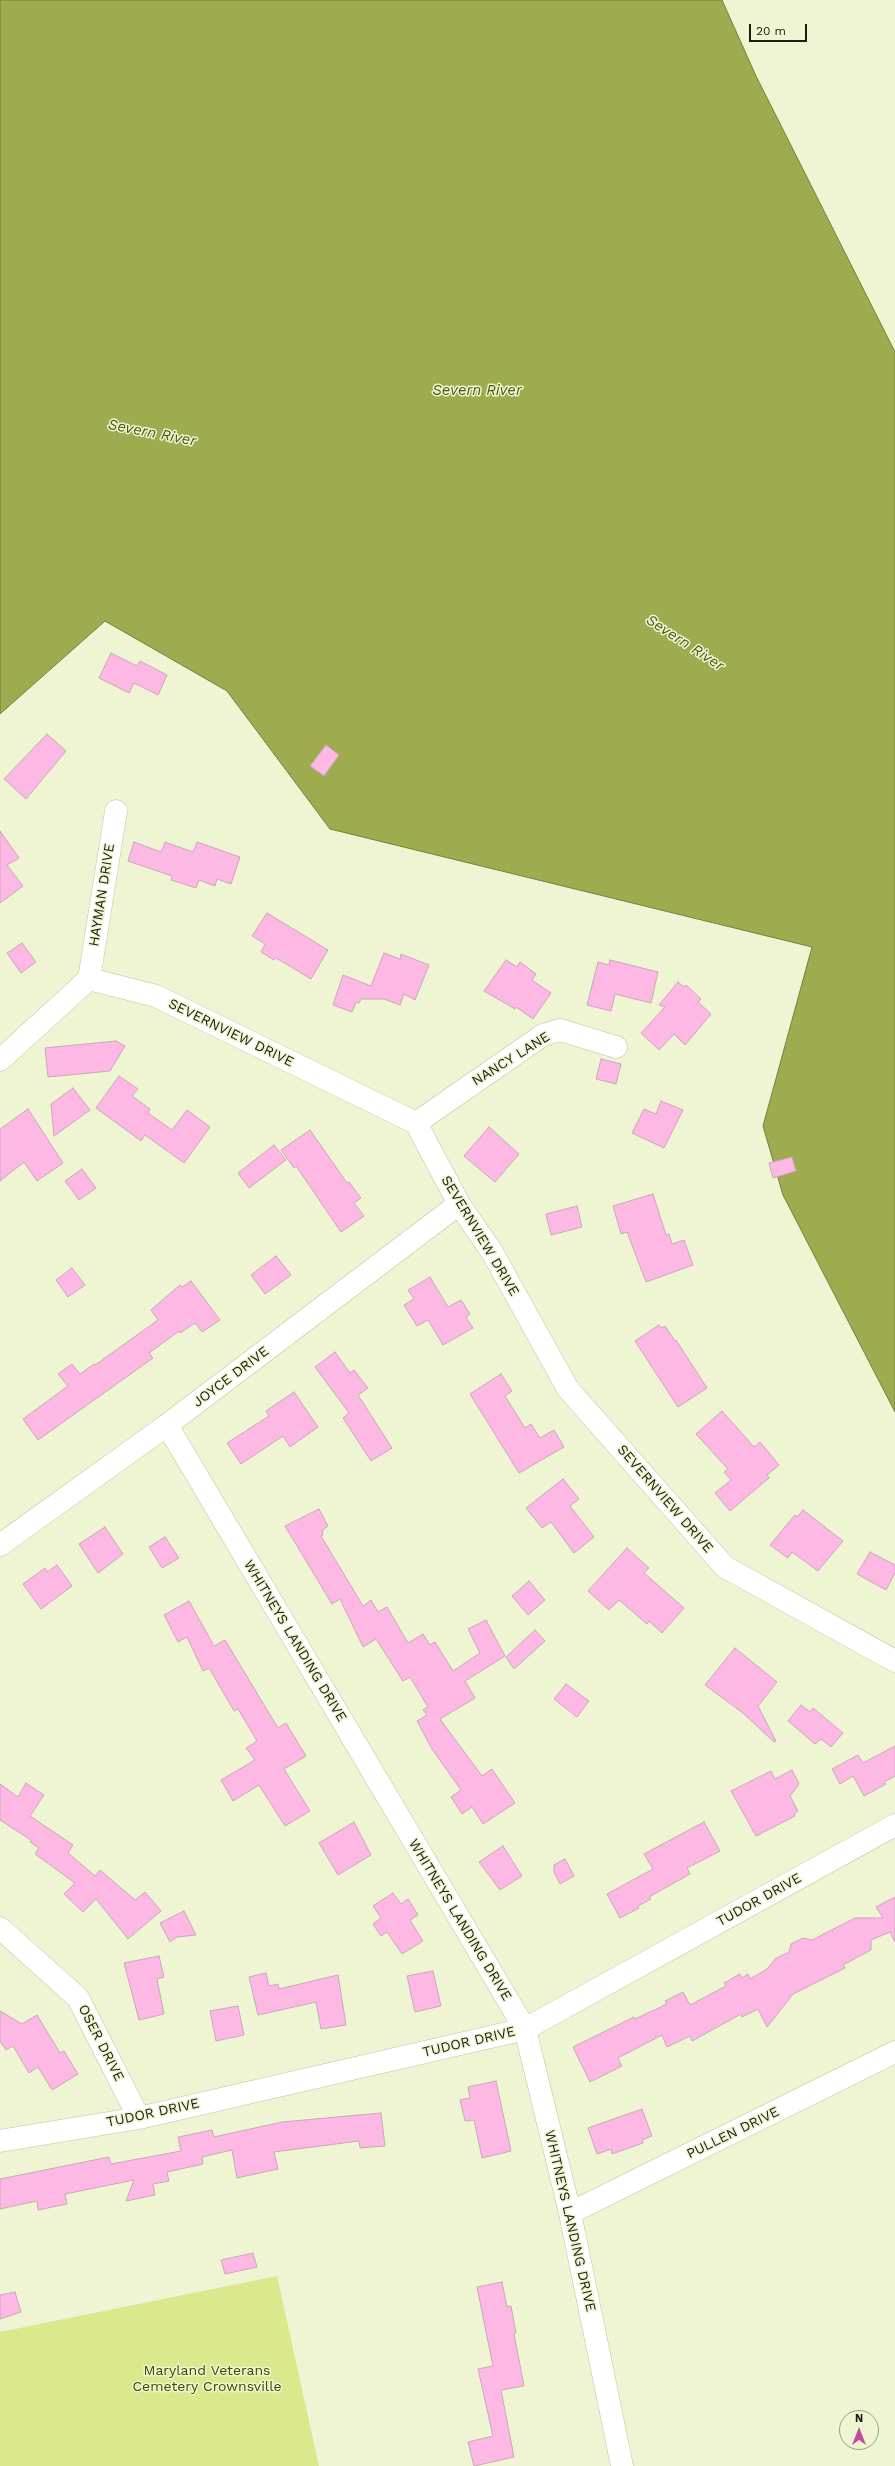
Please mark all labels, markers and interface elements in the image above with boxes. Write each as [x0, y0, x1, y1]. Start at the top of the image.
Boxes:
scale bar [751, 16, 809, 42]
text: 20 m [756, 24, 786, 38]
water label: Severn River [432, 382, 522, 400]
water label: Severn River [106, 416, 198, 450]
water label: Severn River [643, 611, 727, 675]
street label: HAYMAN DRIVE [86, 842, 118, 948]
street label: SEVERNVIEW DRIVE [166, 995, 296, 1071]
street label: NANCY LANE [469, 1028, 553, 1090]
street label: SEVERNVIEW DRIVE [437, 1173, 523, 1299]
street label: JOYCE DRIVE [190, 1343, 272, 1411]
street label: SEVERNVIEW DRIVE [614, 1442, 716, 1556]
street label: WHITNEYS LANDING DRIVE [240, 1557, 350, 1725]
street label: WHITNEYS LANDING DRIVE [405, 1836, 515, 2004]
street label: TUDOR DRIVE [714, 1870, 804, 1930]
street label: OSER DRIVE [74, 2002, 128, 2084]
street label: TUDOR DRIVE [421, 2023, 517, 2061]
street label: TUDOR DRIVE [105, 2095, 201, 2131]
street label: PULLEN DRIVE [684, 2103, 782, 2163]
street label: WHITNEYS LANDING DRIVE [541, 2129, 599, 2313]
park label: Maryland Veterans Cemetery Crownsville [132, 2363, 282, 2396]
north arrow [839, 2410, 879, 2450]
text: N [855, 2412, 863, 2425]

